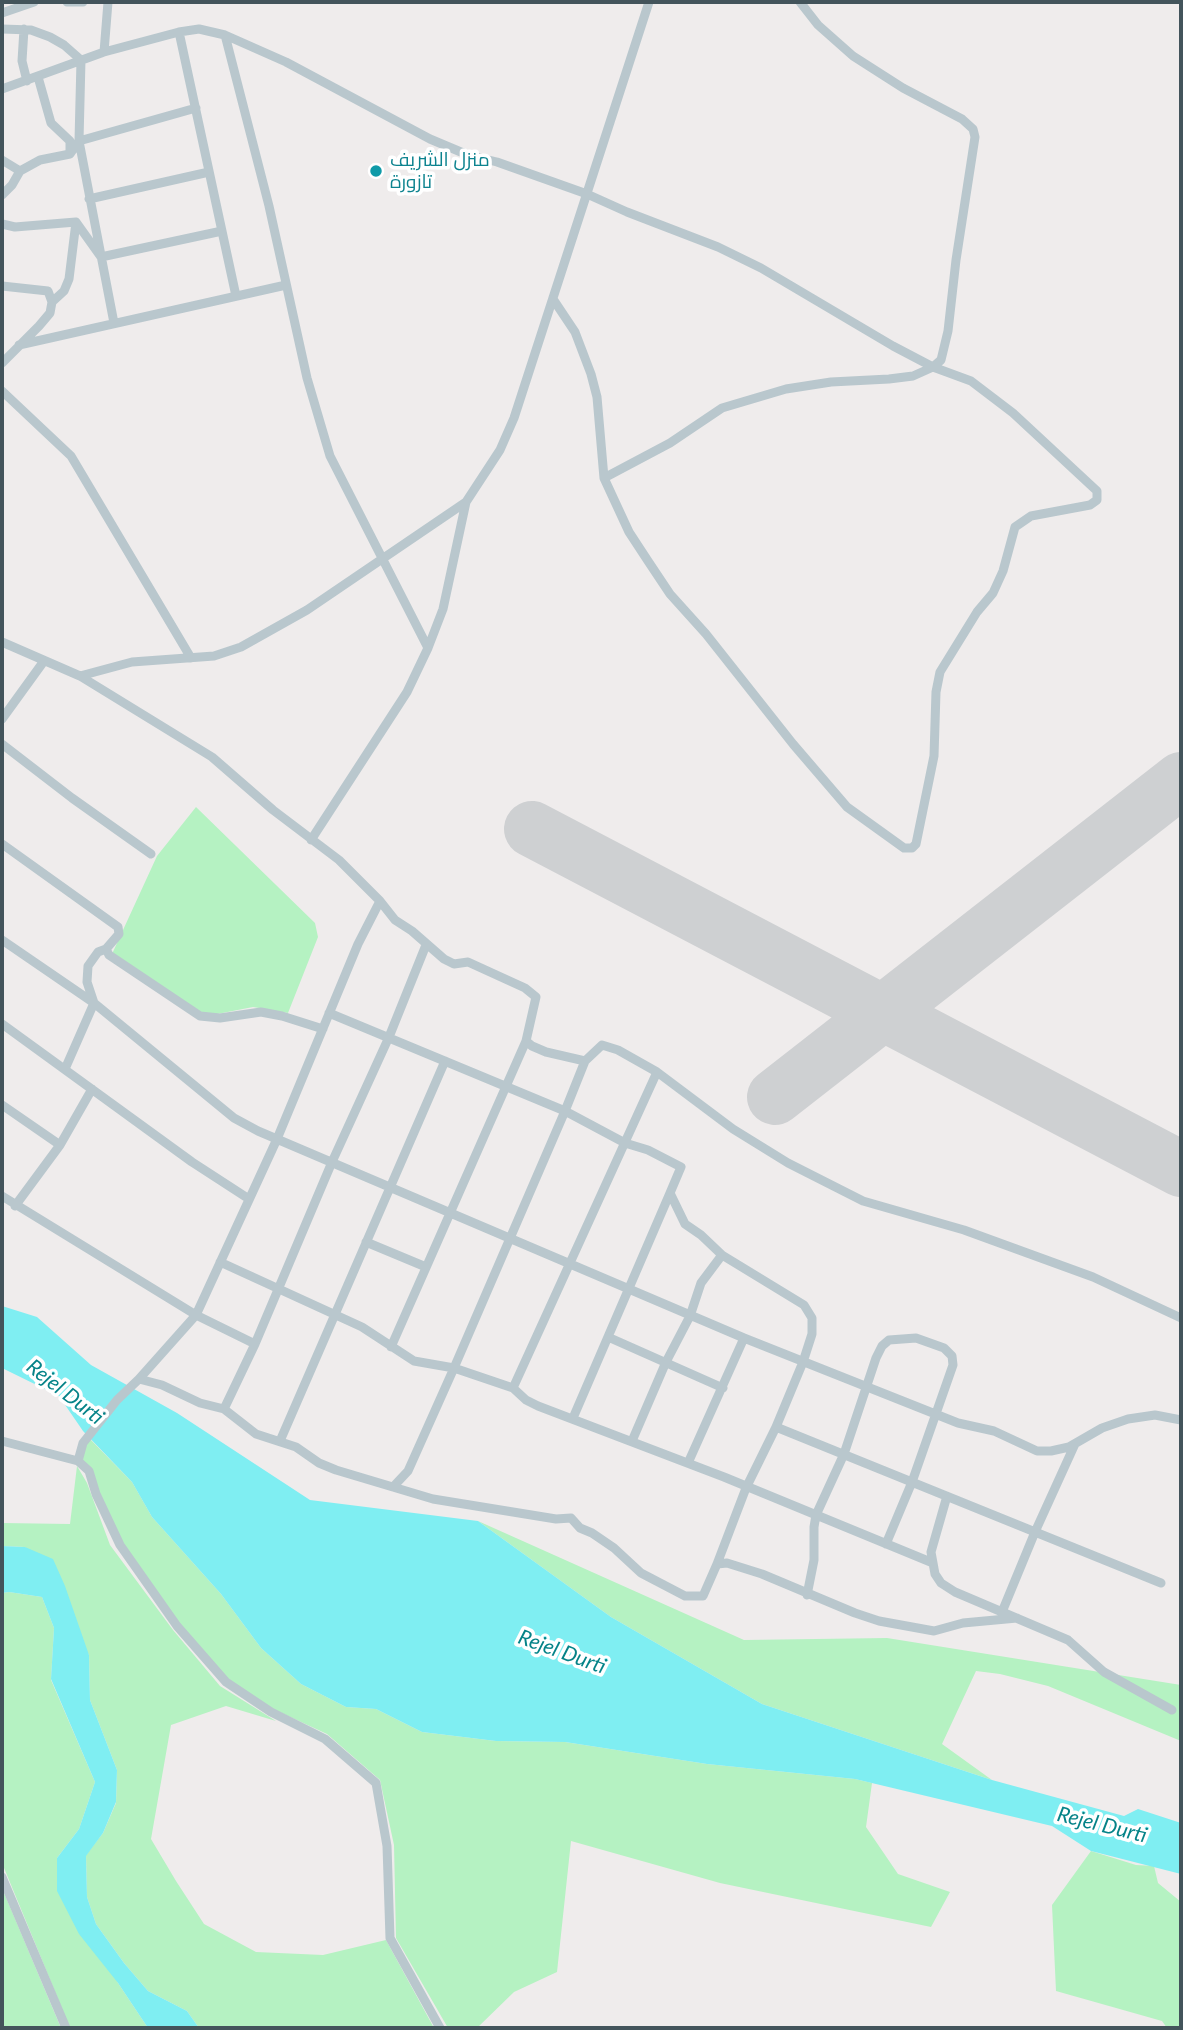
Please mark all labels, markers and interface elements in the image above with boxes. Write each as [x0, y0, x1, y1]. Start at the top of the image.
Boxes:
place label: منزل الشريف تازورة [390, 149, 490, 193]
marker: منزل الشريف تازورة [368, 163, 384, 179]
water label: Rejel Durti [21, 1354, 109, 1430]
water label: Rejel Durti [515, 1625, 609, 1679]
water label: Rejel Durti [1055, 1802, 1149, 1848]

